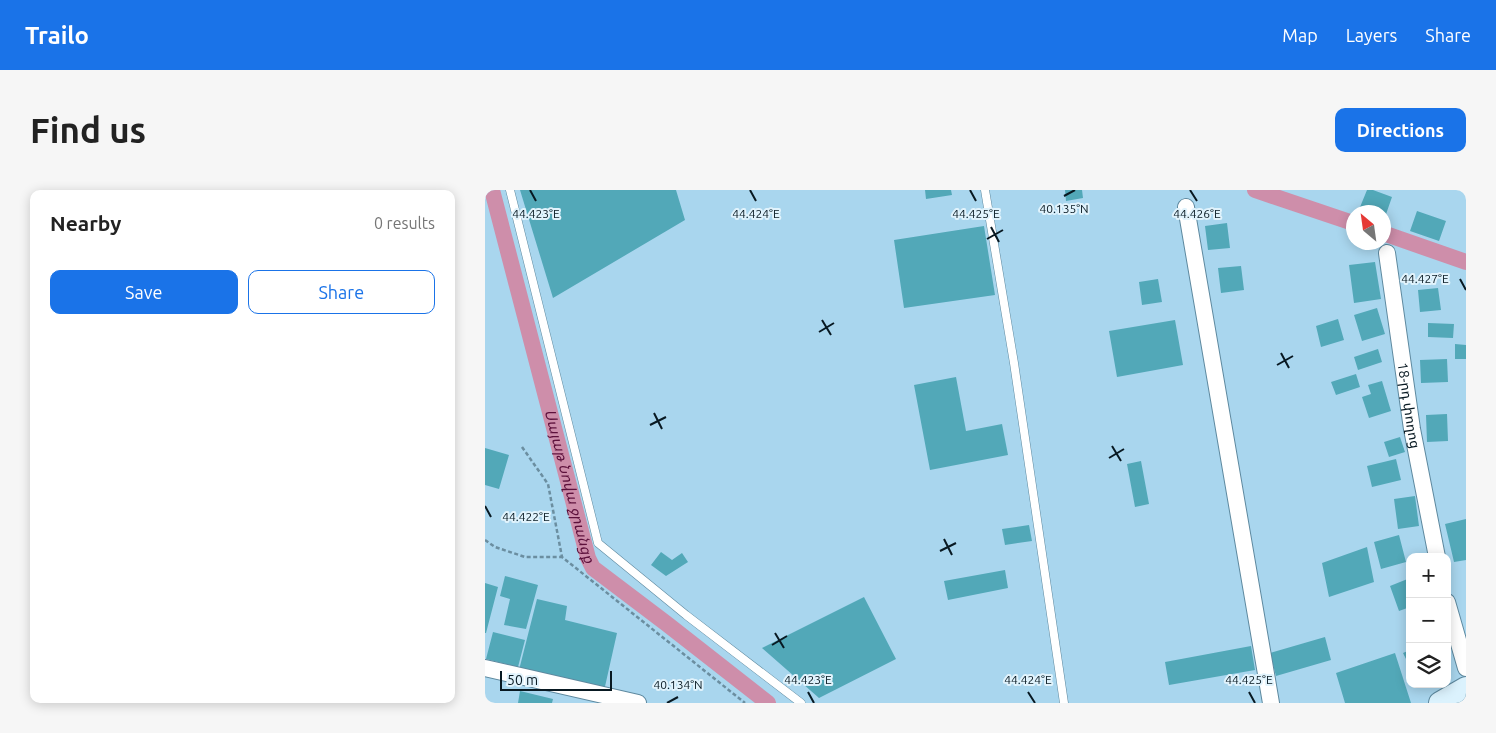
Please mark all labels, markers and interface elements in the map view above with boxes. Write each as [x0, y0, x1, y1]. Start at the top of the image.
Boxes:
text: Trailo [25, 22, 89, 49]
text: Map [1282, 25, 1318, 45]
text: Layers [1346, 25, 1397, 45]
text: Share [1425, 25, 1471, 45]
button: Directions [1335, 108, 1466, 152]
text: Find us [30, 110, 146, 150]
text: 40.135°N [1039, 202, 1089, 215]
north arrow [1346, 205, 1391, 250]
text: 44.423°E [512, 207, 560, 220]
text: 44.424°E [732, 207, 780, 220]
text: 44.425°E [952, 207, 1000, 220]
text: 44.426°E [1173, 207, 1221, 220]
text: Nearby [50, 211, 121, 235]
text: 0 results [374, 214, 435, 232]
button: Save [50, 270, 238, 314]
button: Share [248, 270, 435, 314]
text: 44.427°E [1401, 272, 1449, 285]
street label: 18-րդ փողոց [1395, 361, 1424, 450]
water label: Սայաթ Նովա ջրանցք [542, 407, 599, 567]
text: 44.422°E [502, 510, 550, 523]
map controls [1406, 553, 1451, 688]
button: + [1406, 553, 1451, 598]
button: − [1406, 598, 1451, 643]
button: layers [1406, 643, 1451, 688]
scale bar [500, 668, 613, 691]
text: 50 m [507, 672, 538, 688]
text: 44.423°E [784, 673, 832, 686]
text: 44.424°E [1004, 673, 1052, 686]
text: 44.425°E [1225, 673, 1273, 686]
text: 40.134°N [653, 678, 703, 691]

